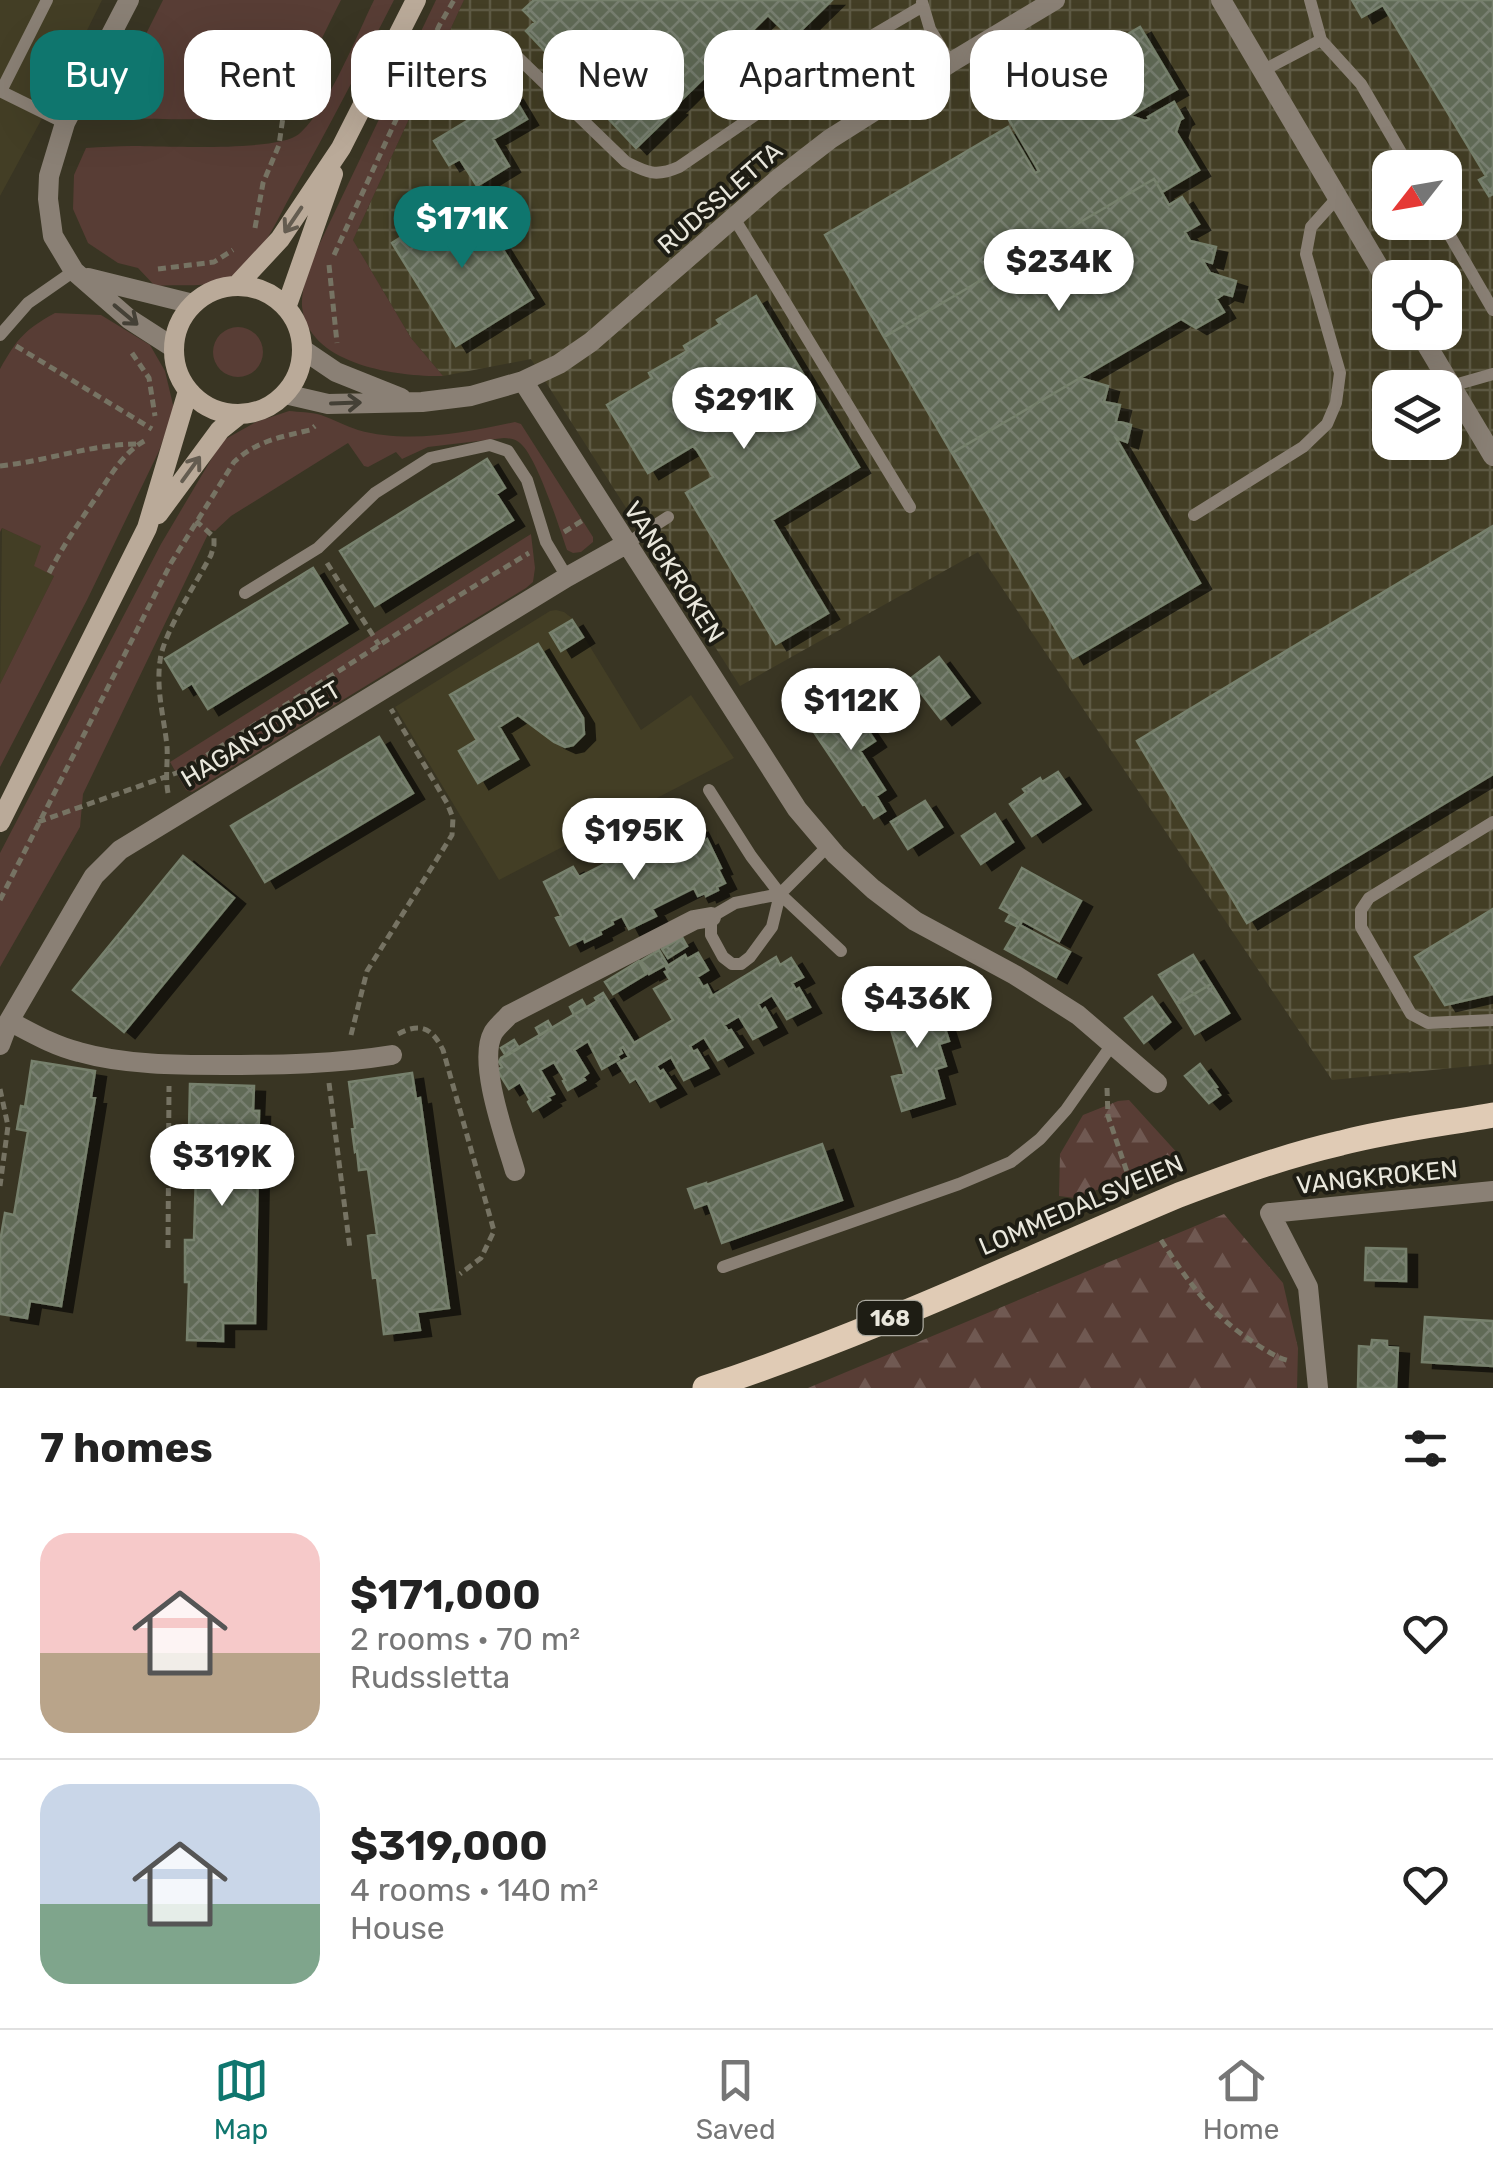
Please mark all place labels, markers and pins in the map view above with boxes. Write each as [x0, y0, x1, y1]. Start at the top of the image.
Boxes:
pin: $171K [392, 186, 532, 271]
pin: $234K [989, 229, 1129, 314]
pin: $291K [674, 367, 814, 452]
pin: $112K [781, 668, 921, 753]
pin: $195K [564, 798, 704, 883]
pin: $436K [847, 966, 987, 1051]
pin: $319K [152, 1124, 292, 1209]

